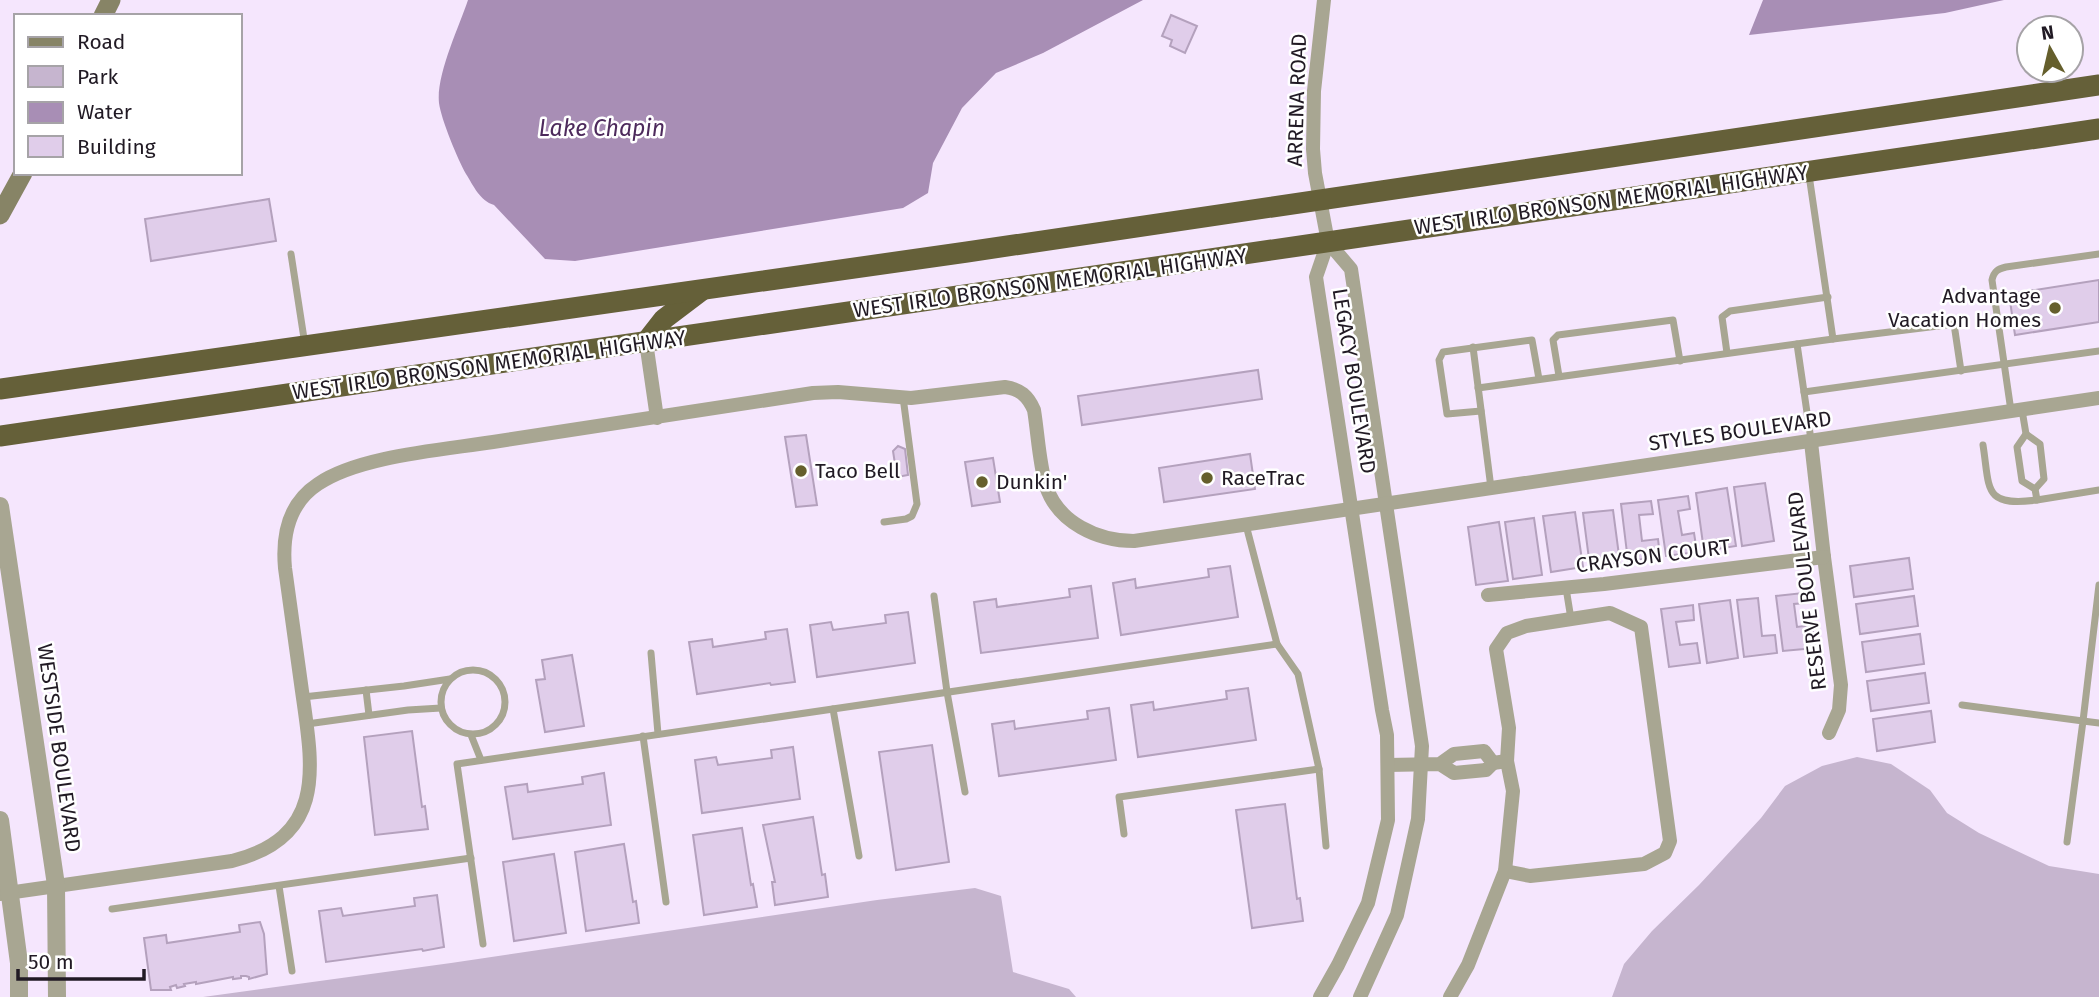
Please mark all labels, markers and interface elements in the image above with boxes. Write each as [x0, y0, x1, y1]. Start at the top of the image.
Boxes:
legend [14, 14, 242, 175]
north arrow [2015, 14, 2085, 84]
text: N [2040, 20, 2056, 45]
text: Road [77, 29, 125, 55]
street label: ARRENA ROAD [1282, 33, 1312, 167]
text: Park [77, 64, 119, 90]
text: Water [77, 99, 132, 125]
water label: Lake Chapin [539, 114, 665, 142]
text: Building [77, 134, 156, 160]
street label: WEST IRLO BRONSON MEMORIAL HIGHWAY [1412, 159, 1810, 241]
street label: WEST IRLO BRONSON MEMORIAL HIGHWAY [851, 242, 1249, 324]
place label: Advantage Vacation Homes [1888, 283, 2041, 333]
street label: LEGACY BOULEVARD [1326, 286, 1382, 476]
marker: Advantage Vacation Homes [2047, 300, 2063, 316]
street label: WEST IRLO BRONSON MEMORIAL HIGHWAY [290, 324, 688, 406]
street label: STYLES BOULEVARD [1647, 405, 1833, 457]
place label: Taco Bell [815, 458, 900, 484]
marker: Taco Bell [793, 463, 809, 479]
place label: RaceTrac [1221, 465, 1305, 491]
place label: Dunkin' [996, 469, 1067, 495]
marker: RaceTrac [1199, 470, 1215, 486]
marker: Dunkin' [974, 474, 990, 490]
street label: RESERVE BOULEVARD [1782, 490, 1832, 692]
street label: CRAYSON COURT [1574, 534, 1732, 578]
street label: WESTSIDE BOULEVARD [31, 642, 87, 854]
scale bar [18, 937, 144, 981]
text: 50 m [28, 949, 74, 975]

